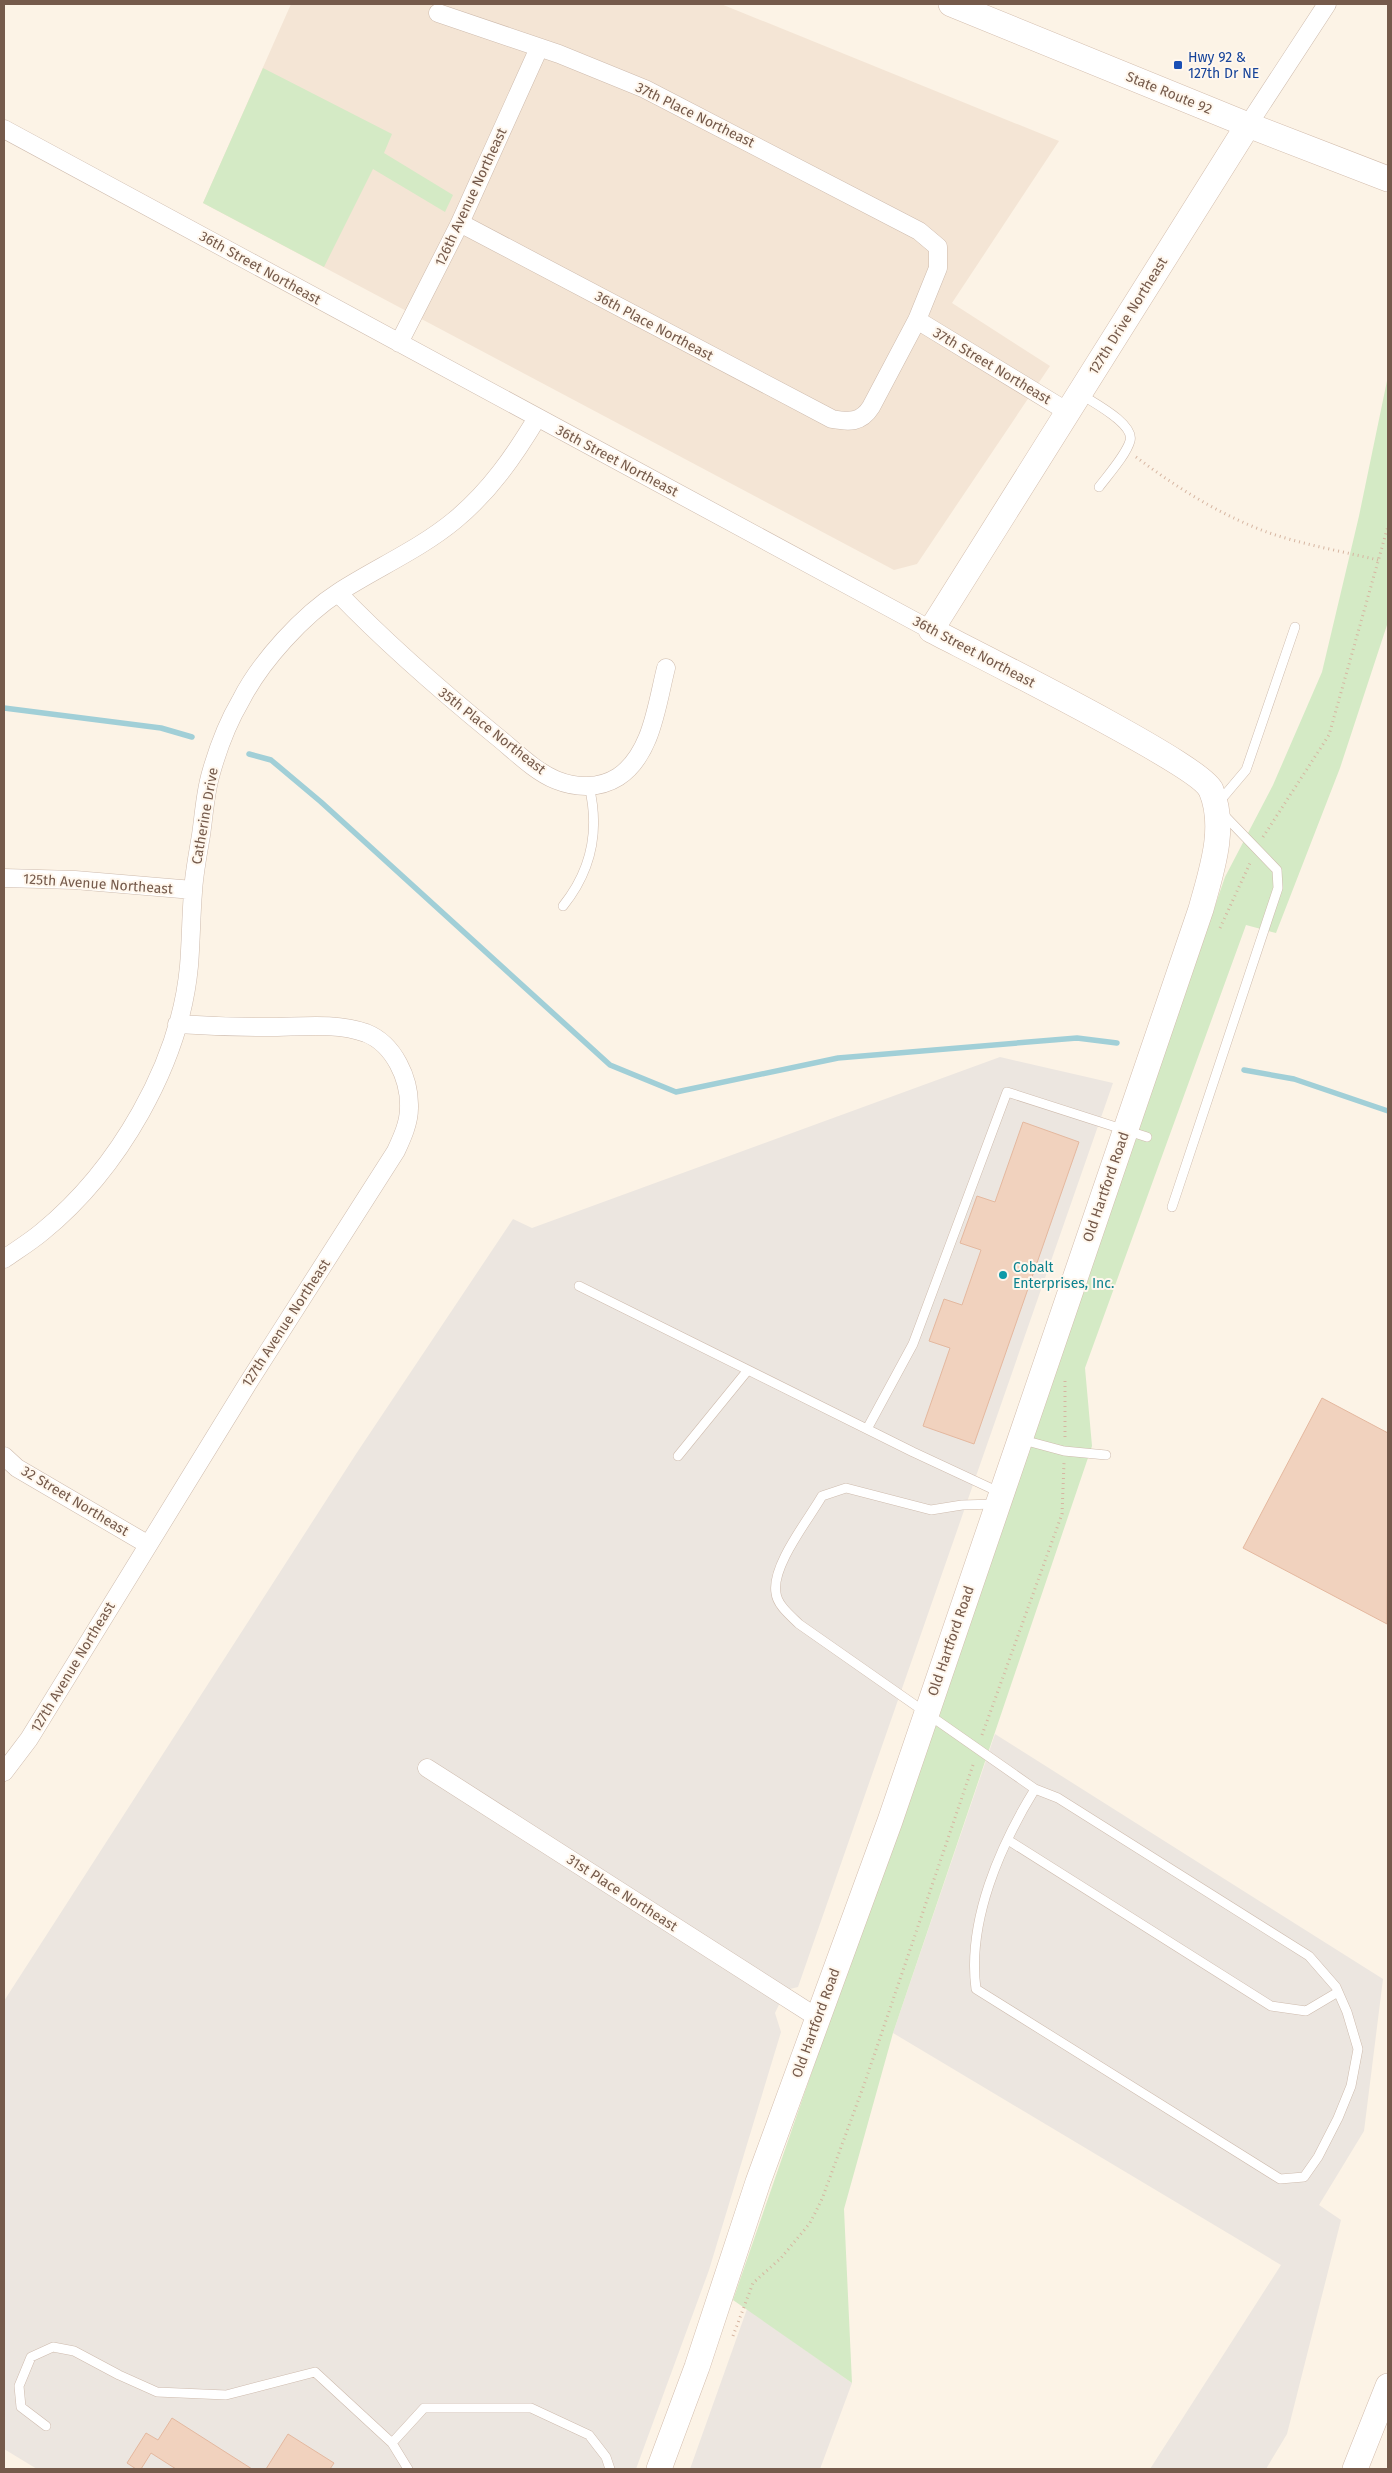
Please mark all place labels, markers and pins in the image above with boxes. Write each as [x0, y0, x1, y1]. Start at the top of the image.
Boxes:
place label: Hwy 92 & 127th Dr NE [1188, 49, 1259, 82]
marker: Hwy 92 & 127th Dr NE [1172, 59, 1184, 71]
place label: Cobalt Enterprises, Inc. [1013, 1259, 1114, 1292]
marker: Cobalt Enterprises, Inc. [997, 1269, 1009, 1281]

